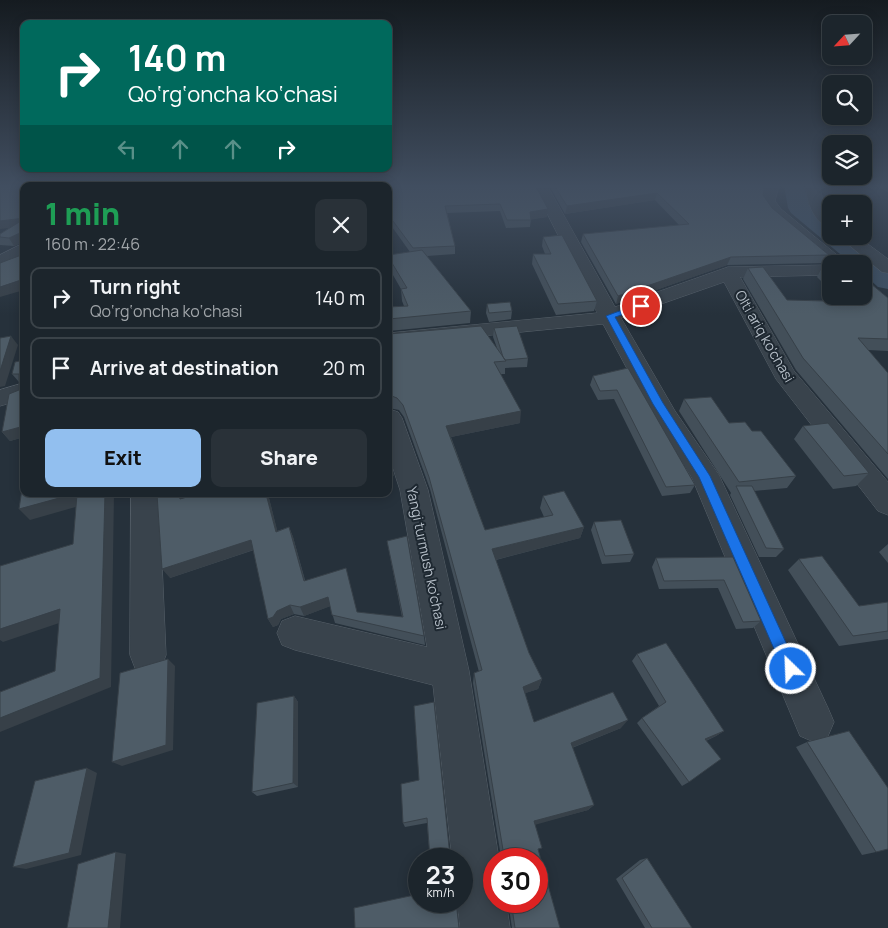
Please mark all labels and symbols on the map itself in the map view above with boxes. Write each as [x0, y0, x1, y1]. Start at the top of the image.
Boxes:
north arrow [822, 15, 872, 65]
pin [620, 285, 662, 327]
street label: Olti ariq ko'chasi [731, 286, 799, 386]
street label: Yangi turmush ko'chasi [403, 485, 451, 631]
position arrow [764, 642, 816, 694]
speed limit sign: 30 [483, 848, 548, 913]

